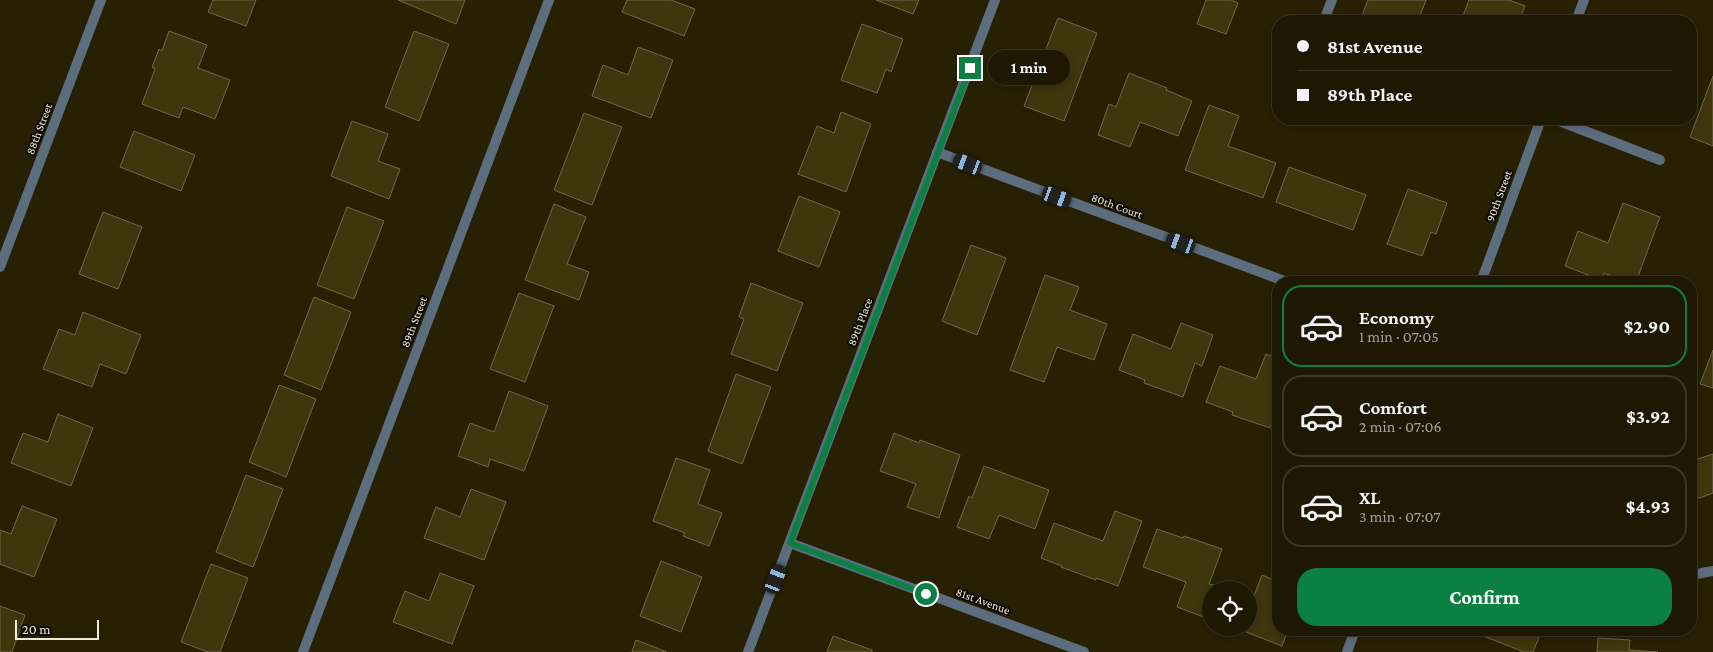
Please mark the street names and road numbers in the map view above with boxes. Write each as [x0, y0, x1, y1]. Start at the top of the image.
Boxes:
street label: 88th Street [23, 100, 56, 157]
street label: 90th Street [1483, 167, 1515, 224]
street label: 80th Court [1089, 190, 1145, 222]
street label: 89th Street [398, 294, 430, 349]
street label: 89th Place [845, 296, 875, 348]
street label: 81st Avenue [954, 585, 1012, 617]

